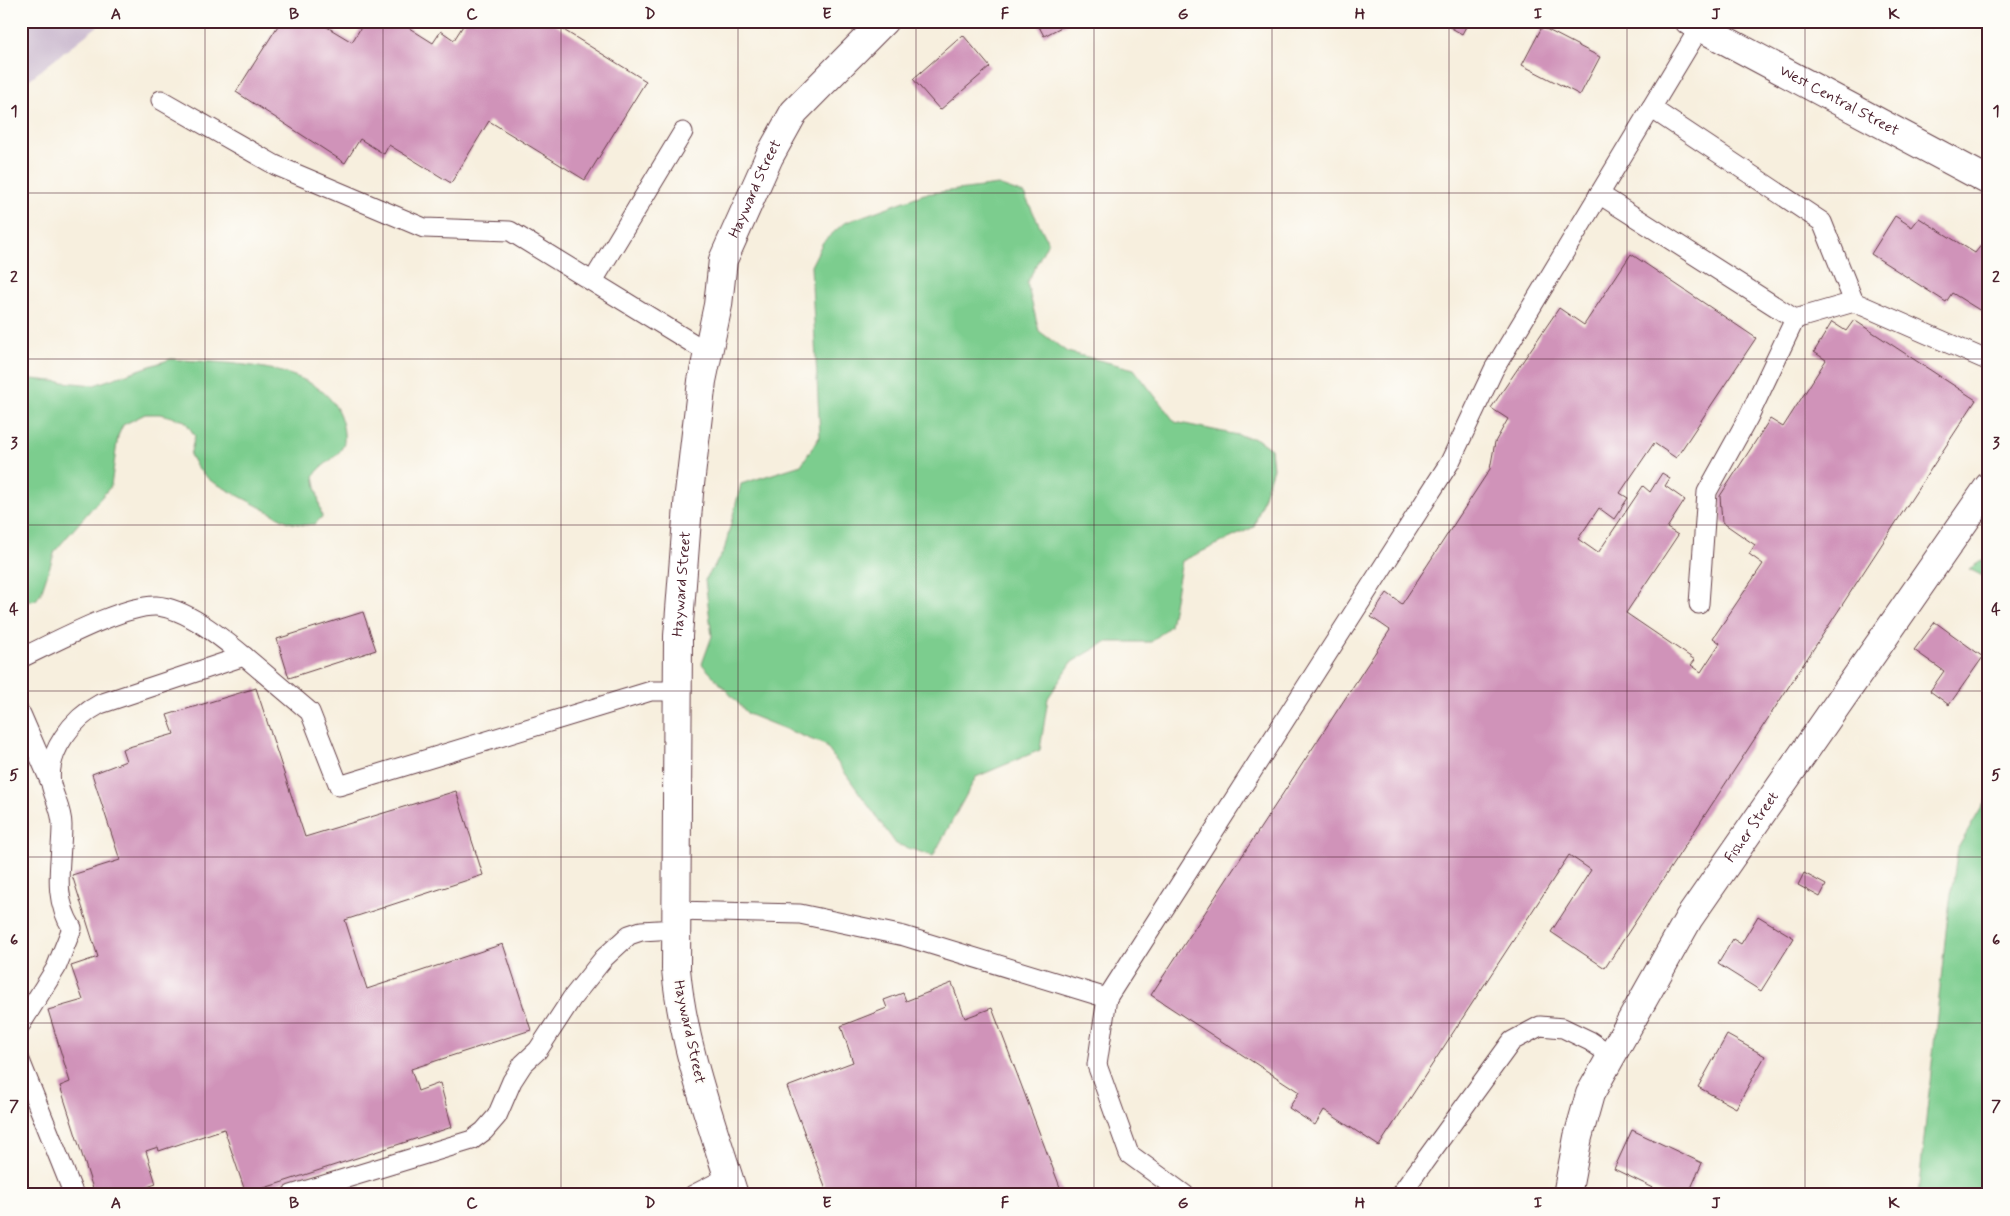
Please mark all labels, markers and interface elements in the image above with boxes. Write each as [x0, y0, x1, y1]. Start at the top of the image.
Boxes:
text: A [111, 4, 121, 25]
text: B [289, 4, 299, 25]
text: C [466, 4, 478, 25]
text: D [644, 4, 656, 25]
text: E [822, 4, 832, 25]
text: F [1001, 4, 1010, 25]
text: G [1178, 4, 1189, 25]
text: H [1355, 4, 1366, 25]
text: I [1534, 4, 1543, 25]
text: J [1711, 4, 1721, 25]
text: K [1888, 4, 1900, 25]
street label: West Central Street [1776, 61, 1902, 141]
text: 1 [10, 101, 18, 122]
text: 1 [1992, 101, 2000, 122]
street label: Hayward Street [724, 136, 787, 241]
text: 2 [10, 267, 18, 288]
text: 2 [1992, 267, 2000, 288]
text: 3 [10, 433, 18, 454]
text: 3 [1992, 433, 2000, 454]
street label: Hayward Street [668, 530, 696, 637]
text: 4 [9, 599, 19, 620]
text: 4 [1991, 599, 2001, 620]
text: 5 [9, 765, 19, 786]
text: 5 [1991, 765, 2001, 786]
street label: Fisher Street [1720, 788, 1784, 867]
text: 6 [10, 930, 18, 951]
text: 6 [1992, 930, 2000, 951]
street label: Hayward Street [668, 978, 710, 1086]
text: 7 [9, 1096, 19, 1117]
text: 7 [1991, 1096, 2001, 1117]
text: A [111, 1193, 121, 1214]
text: B [289, 1193, 299, 1214]
text: C [466, 1193, 478, 1214]
text: D [644, 1193, 656, 1214]
text: E [822, 1193, 832, 1214]
text: F [1001, 1193, 1010, 1214]
text: G [1178, 1193, 1189, 1214]
text: H [1355, 1193, 1366, 1214]
text: I [1534, 1193, 1543, 1214]
text: J [1711, 1193, 1721, 1214]
text: K [1888, 1193, 1900, 1214]

